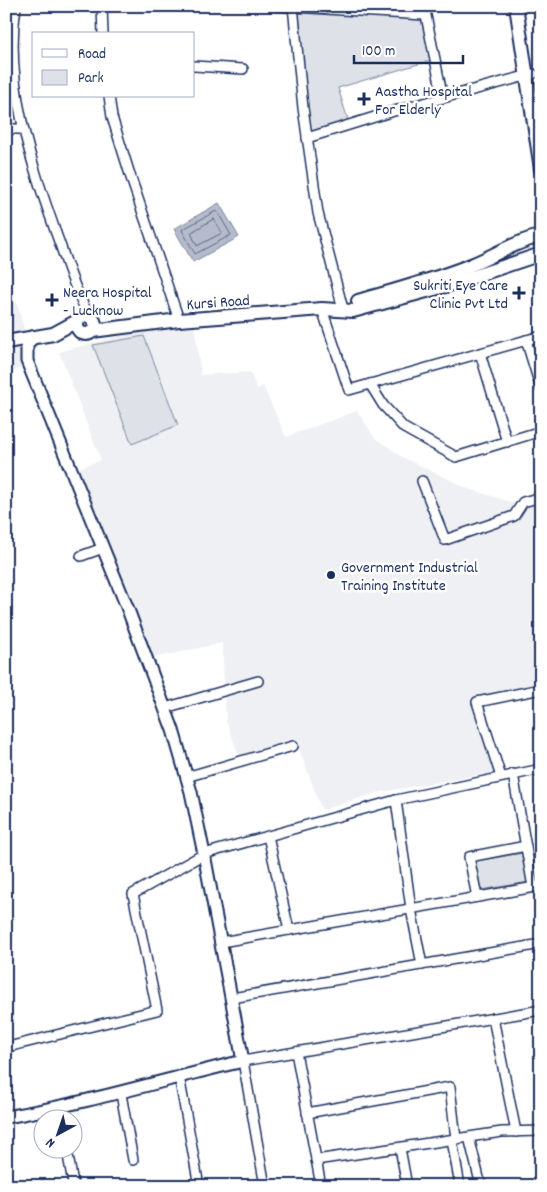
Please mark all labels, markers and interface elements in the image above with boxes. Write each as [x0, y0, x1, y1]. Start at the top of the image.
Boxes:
legend [32, 32, 195, 98]
scale bar [354, 32, 463, 64]
text: 100 m [362, 41, 395, 63]
text: Road [78, 44, 106, 66]
text: Park [78, 68, 104, 90]
place label: Aastha Hospital For Elderly [375, 81, 472, 122]
marker: Aastha Hospital For Elderly [357, 92, 371, 106]
place label: Sukriti Eye Care Clinic Pvt Ltd [413, 275, 508, 316]
place label: Neera Hospital - Lucknow [63, 282, 152, 323]
marker: Sukriti Eye Care Clinic Pvt Ltd [512, 286, 526, 300]
street label: Kursi Road [186, 290, 251, 317]
marker: Neera Hospital - Lucknow [45, 293, 59, 307]
place label: Government Industrial Training Institute [341, 557, 478, 598]
marker: Government Industrial Training Institute [325, 569, 337, 581]
north arrow [32, 1110, 82, 1160]
text: N [42, 1132, 60, 1152]

